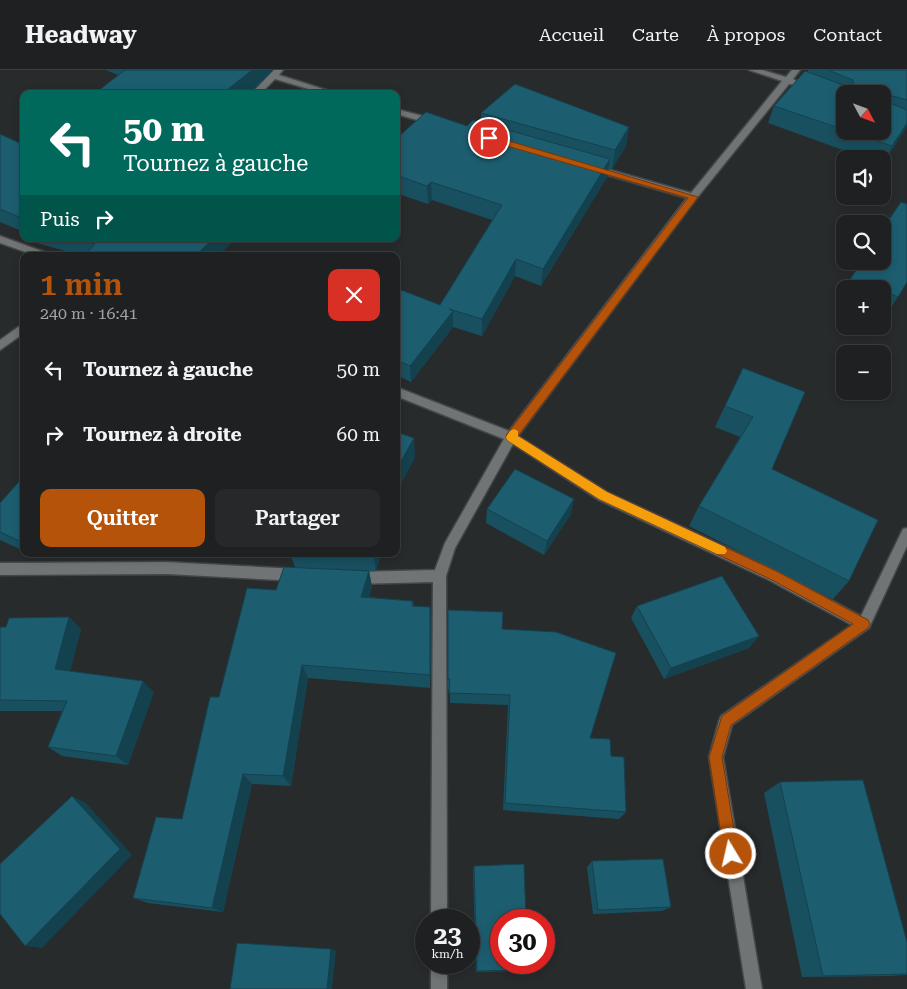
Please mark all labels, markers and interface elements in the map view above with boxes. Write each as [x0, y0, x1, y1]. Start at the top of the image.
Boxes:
text: Headway [25, 21, 137, 49]
text: Accueil [539, 24, 604, 45]
text: Carte [632, 24, 679, 45]
text: À propos [707, 24, 785, 45]
text: Contact [813, 24, 882, 45]
north arrow [836, 85, 891, 140]
map controls [836, 85, 891, 400]
text: 50 m [123, 109, 205, 150]
icon: left [40, 110, 105, 175]
pin [468, 117, 510, 159]
icon: arrive [475, 124, 503, 152]
button: sound [836, 150, 891, 205]
text: Tournez à gauche [123, 151, 308, 176]
icon: right [90, 205, 118, 233]
text: Puis [40, 208, 80, 231]
button: search [836, 215, 891, 270]
text: 1 min [40, 267, 123, 302]
button: close [328, 269, 380, 321]
button: + [836, 280, 891, 335]
text: 240 m · 16:41 [40, 304, 138, 323]
button: − [836, 345, 891, 400]
icon: left [40, 356, 68, 384]
text: Tournez à gauche [83, 358, 253, 381]
text: 50 m [337, 358, 380, 381]
icon: right [40, 421, 68, 449]
text: Tournez à droite [83, 423, 242, 446]
text: 60 m [337, 423, 380, 446]
button: Quitter [40, 489, 205, 547]
button: Partager [215, 489, 380, 547]
position arrow [704, 827, 756, 879]
speed limit sign: 30 [490, 909, 555, 974]
text: 23 [433, 921, 462, 950]
text: km/h [431, 947, 464, 961]

